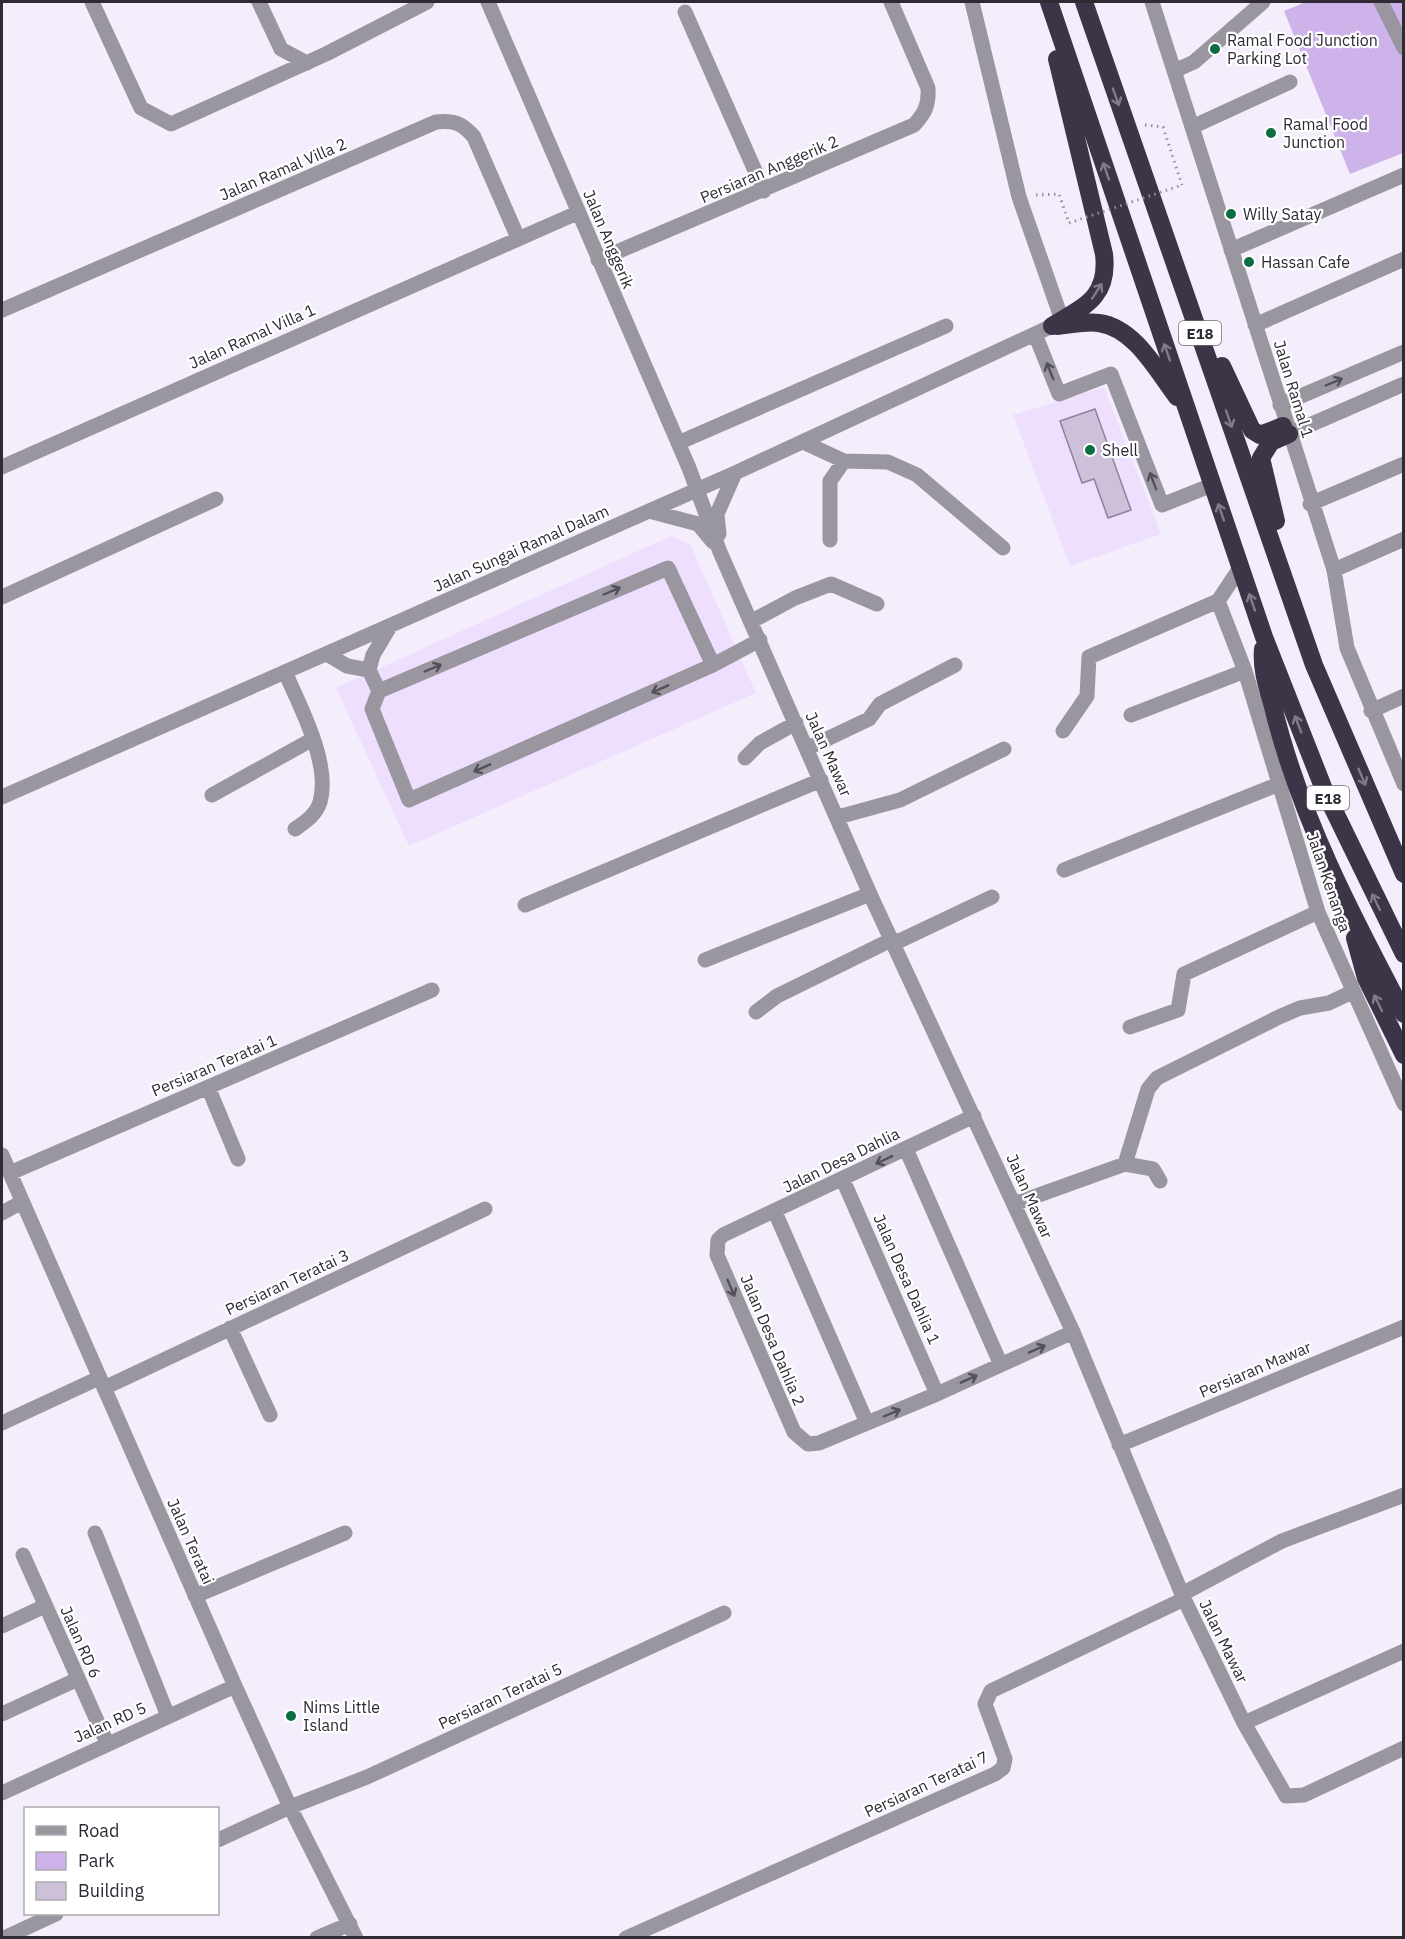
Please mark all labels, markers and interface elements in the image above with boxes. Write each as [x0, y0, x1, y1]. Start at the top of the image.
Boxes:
place label: Ramal Food Junction Parking Lot [1227, 30, 1378, 68]
marker: Ramal Food Junction Parking Lot [1208, 42, 1222, 56]
one-way arrow [1111, 87, 1122, 106]
place label: Ramal Food Junction [1283, 114, 1368, 152]
marker: Ramal Food Junction [1264, 126, 1278, 140]
street label: Persiaran Anggerik 2 [697, 131, 841, 207]
street label: Jalan Ramal Villa 2 [216, 133, 350, 205]
one-way arrow [1099, 162, 1110, 181]
street label: Jalan Anggerik [579, 186, 639, 292]
place label: Willy Satay [1243, 204, 1321, 224]
marker: Willy Satay [1224, 207, 1238, 221]
place label: Hassan Cafe [1261, 252, 1350, 272]
marker: Hassan Cafe [1242, 255, 1256, 269]
one-way arrow [1091, 283, 1103, 299]
street label: Jalan Ramal Villa 1 [186, 299, 318, 373]
road number: E18 [1179, 321, 1221, 345]
street label: Jalan Ramal 1 [1270, 338, 1318, 440]
one-way arrow [1160, 343, 1171, 362]
one-way arrow [1044, 363, 1055, 381]
one-way arrow [1325, 376, 1343, 387]
one-way arrow [1225, 409, 1236, 428]
place label: Shell [1102, 440, 1138, 460]
marker: Shell [1083, 443, 1097, 457]
one-way arrow [1147, 472, 1158, 490]
street label: Jalan Sungai Ramal Dalam [430, 500, 612, 596]
one-way arrow [1215, 503, 1226, 522]
one-way arrow [603, 585, 621, 597]
one-way arrow [1246, 593, 1257, 612]
one-way arrow [423, 662, 442, 673]
one-way arrow [651, 684, 669, 695]
street label: Jalan Mawar [801, 709, 857, 800]
one-way arrow [1292, 715, 1303, 733]
one-way arrow [473, 762, 491, 774]
one-way arrow [1357, 767, 1368, 785]
road number: E18 [1307, 786, 1349, 810]
street label: Jalan Kenanga [1303, 829, 1356, 935]
one-way arrow [1370, 893, 1382, 911]
one-way arrow [1371, 994, 1383, 1012]
street label: Persiaran Teratai 1 [148, 1030, 280, 1100]
street label: Jalan Desa Dahlia [779, 1123, 903, 1197]
street label: Jalan Mawar [1002, 1151, 1058, 1242]
one-way arrow [875, 1155, 893, 1166]
street label: Jalan Desa Dahlia 1 [869, 1211, 945, 1347]
street label: Persiaran Teratai 3 [222, 1245, 352, 1319]
street label: Jalan Desa Dahlia 2 [736, 1271, 810, 1409]
one-way arrow [726, 1278, 737, 1296]
street label: Persiaran Mawar [1196, 1336, 1314, 1402]
one-way arrow [1027, 1342, 1045, 1354]
one-way arrow [960, 1373, 978, 1385]
one-way arrow [883, 1407, 901, 1418]
street label: Jalan Teratai [163, 1495, 219, 1587]
street label: Jalan Mawar [1195, 1596, 1253, 1686]
street label: Jalan RD 6 [56, 1603, 106, 1681]
street label: Persiaran Teratai 5 [435, 1659, 565, 1733]
street label: Jalan RD 5 [71, 1697, 149, 1747]
place label: Nims Little Island [303, 1697, 380, 1735]
marker: Nims Little Island [284, 1709, 298, 1723]
street label: Persiaran Teratai 7 [861, 1747, 991, 1821]
legend [24, 1807, 219, 1915]
text: Road [78, 1819, 119, 1842]
text: Park [78, 1849, 115, 1872]
text: Building [78, 1879, 145, 1902]

